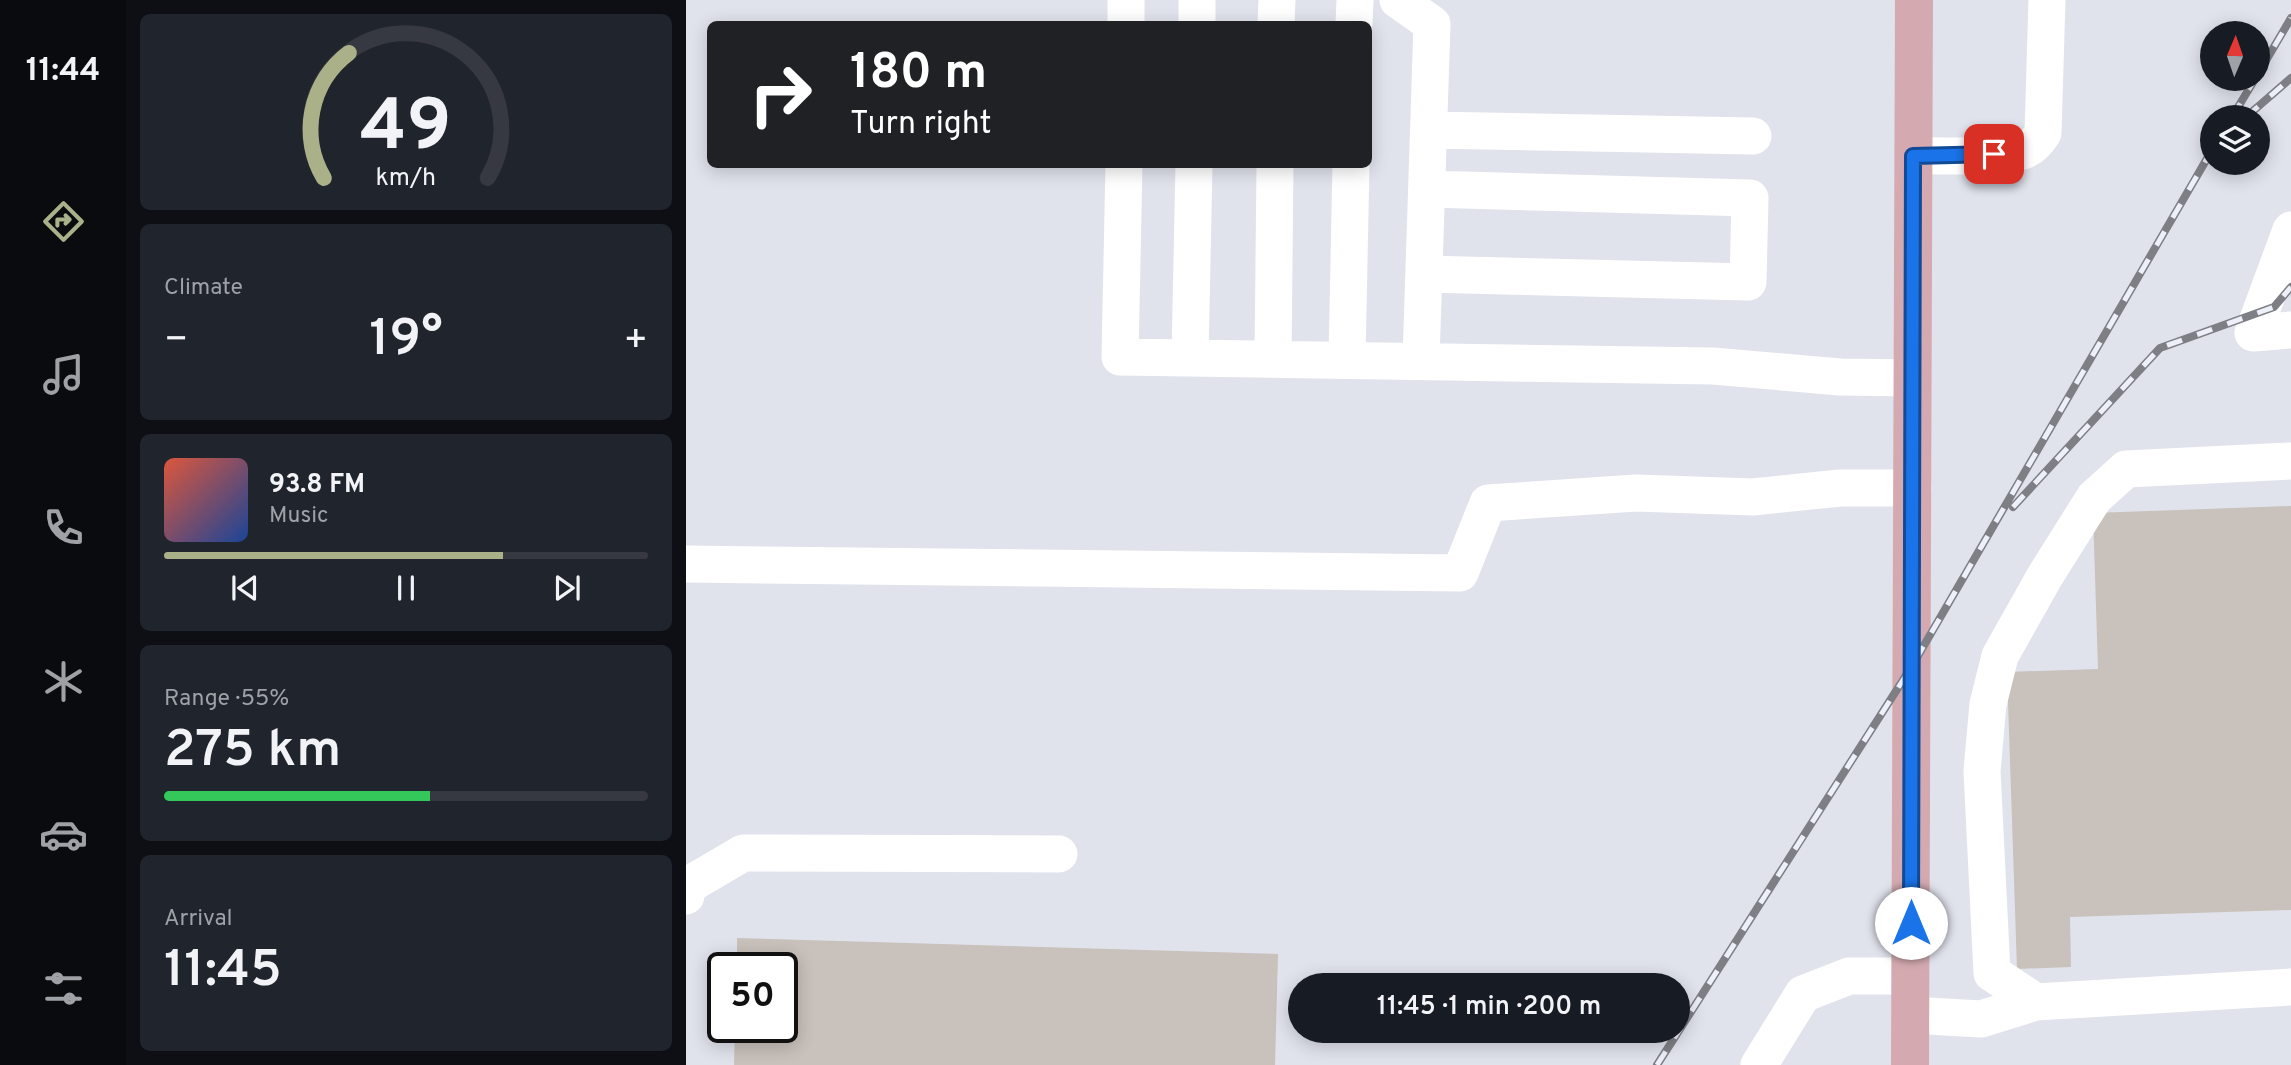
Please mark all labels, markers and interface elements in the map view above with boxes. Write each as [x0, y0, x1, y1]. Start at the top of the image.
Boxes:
north arrow [2200, 21, 2270, 91]
map controls [2200, 21, 2270, 175]
text: 180 m [850, 44, 987, 106]
icon: right [735, 49, 826, 140]
text: 11:44 [26, 52, 100, 92]
text: 49 [360, 84, 452, 176]
text: Turn right [850, 105, 992, 145]
button: layers [2200, 105, 2270, 175]
pin [1964, 124, 2024, 184]
icon: arrive [1975, 135, 2013, 173]
text: km/h [376, 163, 436, 195]
icon: directions [39, 197, 88, 246]
text: Climate [164, 274, 243, 303]
text: 19° [369, 308, 443, 374]
text: − [164, 317, 189, 366]
text: + [623, 317, 648, 366]
icon: music [39, 350, 88, 399]
text: 93.8 FM [269, 469, 365, 502]
text: Music [269, 502, 329, 531]
icon: phone [39, 503, 88, 552]
icon: previous [226, 569, 264, 607]
icon: pause [387, 569, 425, 607]
icon: next [548, 569, 586, 607]
icon: climate [39, 657, 88, 706]
text: Range · 55% [164, 685, 289, 714]
text: 275 km [164, 719, 341, 785]
icon: car [39, 810, 88, 859]
position arrow [1874, 886, 1948, 960]
text: Arrival [164, 905, 233, 934]
text: 11:45 [164, 939, 282, 1005]
speed limit sign: 50 [707, 952, 798, 1043]
icon: filters [39, 964, 88, 1013]
text: 11:45 · 1 min · 200 m [1377, 991, 1601, 1024]

